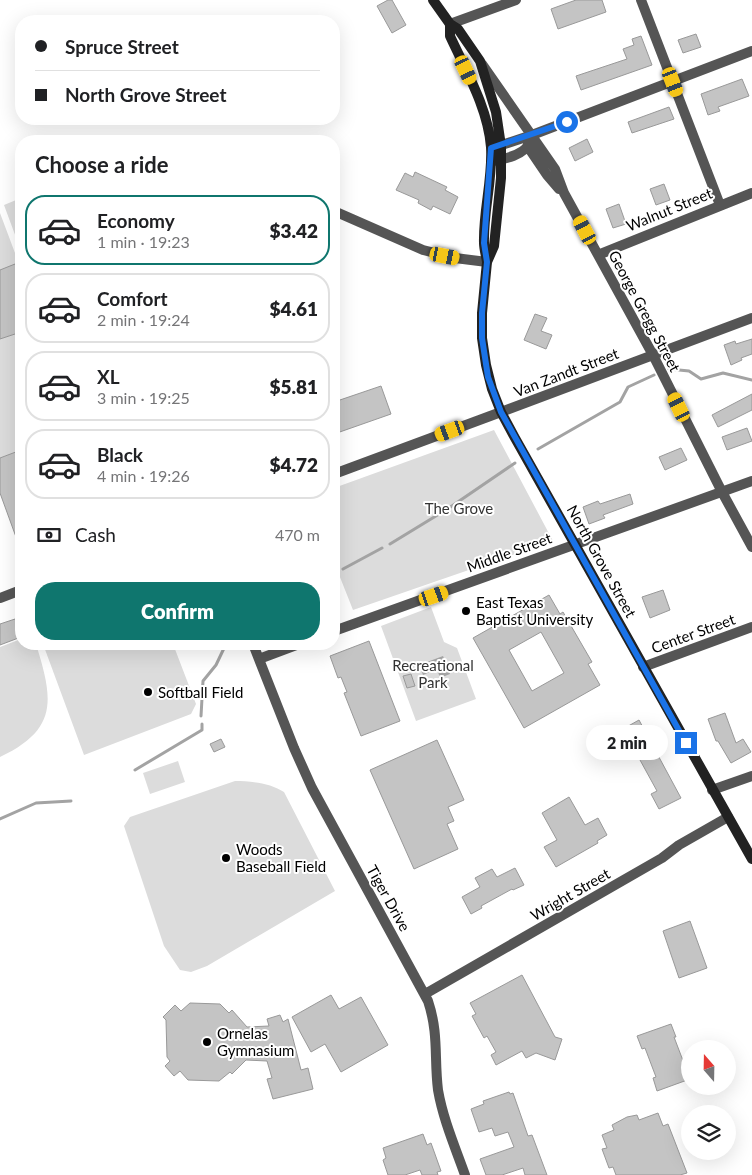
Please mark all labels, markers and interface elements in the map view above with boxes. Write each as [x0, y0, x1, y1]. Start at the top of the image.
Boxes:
text: Spruce Street [65, 35, 179, 58]
car [452, 53, 479, 87]
car [660, 65, 685, 99]
text: North Grove Street [65, 83, 226, 106]
route start [556, 111, 578, 133]
text: Choose a ride [35, 151, 169, 178]
street label: Walnut Street [623, 183, 715, 234]
icon: car [37, 208, 82, 253]
text: Economy [97, 209, 175, 232]
car [571, 213, 598, 247]
text: $3.42 [269, 219, 318, 242]
text: 1 min · 19:23 [97, 232, 190, 251]
car [428, 246, 461, 266]
street label: George Gregg Street [605, 247, 685, 375]
icon: car [37, 286, 82, 331]
text: Comfort [97, 287, 168, 310]
text: $4.61 [269, 297, 318, 320]
text: 2 min · 19:24 [97, 310, 190, 329]
street label: Van Zandt Street [511, 344, 621, 400]
icon: car [37, 364, 82, 409]
text: XL [97, 365, 120, 388]
text: $5.81 [269, 375, 318, 398]
text: 3 min · 19:25 [97, 388, 190, 407]
car [665, 390, 692, 424]
car [433, 419, 466, 443]
icon: car [37, 442, 82, 487]
text: Black [97, 443, 143, 466]
text: $4.72 [269, 453, 318, 476]
text: 4 min · 19:26 [97, 466, 190, 485]
park label: The Grove [425, 499, 493, 517]
street label: North Grove Street [564, 502, 641, 621]
icon: cash [35, 521, 63, 549]
text: Cash [75, 523, 116, 546]
text: 470 m [275, 525, 320, 544]
street label: Middle Street [464, 528, 554, 576]
button: Confirm [35, 582, 320, 640]
car [417, 584, 450, 608]
place label: East Texas Baptist University [476, 593, 593, 628]
marker: East Texas Baptist University [460, 605, 472, 617]
street label: Center Street [649, 609, 738, 656]
park label: Recreational Park [392, 656, 474, 691]
place label: Softball Field [158, 683, 243, 701]
marker: Softball Field [142, 686, 154, 698]
callout: 2 min [586, 726, 668, 760]
route end [675, 732, 697, 754]
text: 2 min [607, 733, 647, 752]
place label: Woods Baseball Field [236, 840, 326, 875]
marker: Woods Baseball Field [220, 852, 232, 864]
street label: Tiger Drive [363, 862, 415, 934]
street label: Wright Street [527, 864, 613, 924]
place label: Ornelas Gymnasium [217, 1024, 294, 1059]
marker: Ornelas Gymnasium [201, 1036, 213, 1048]
north arrow [681, 1040, 736, 1095]
map controls [681, 1040, 736, 1160]
button: layers [681, 1105, 736, 1160]

